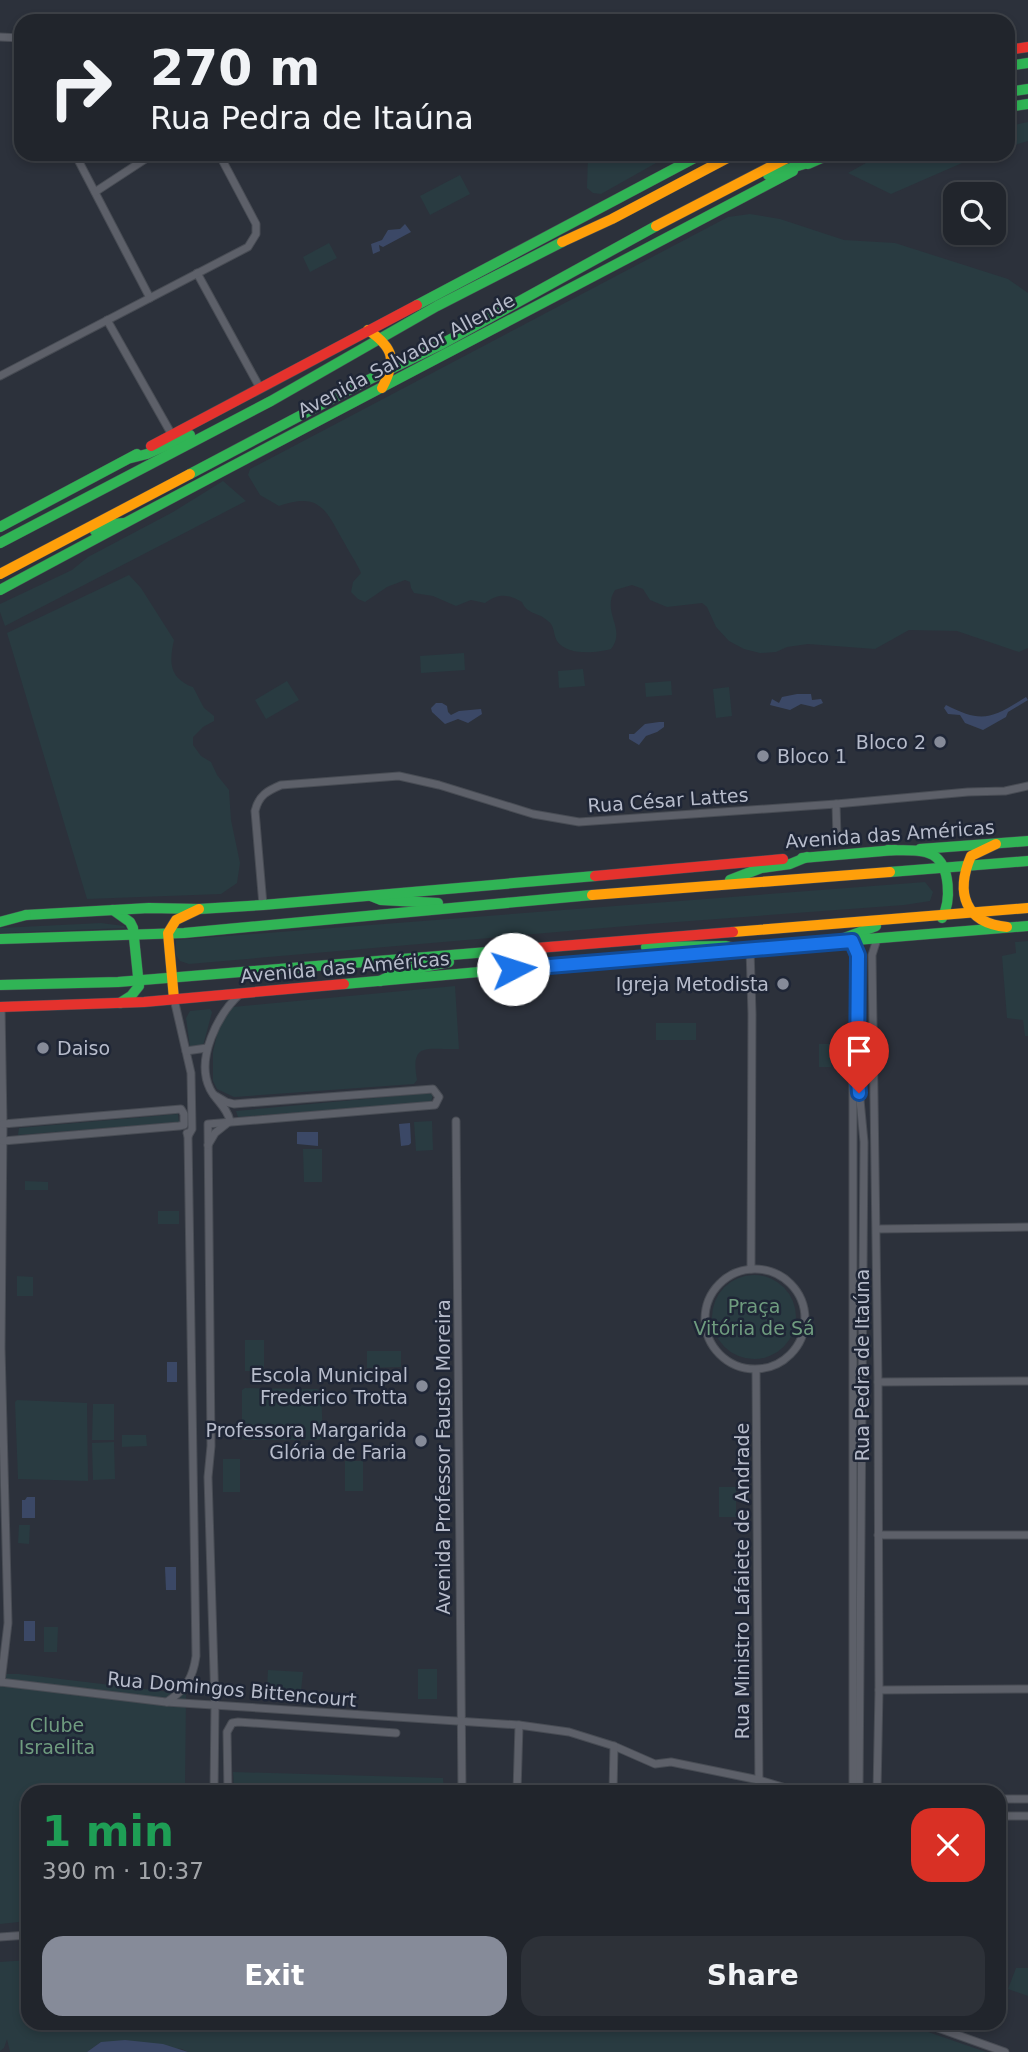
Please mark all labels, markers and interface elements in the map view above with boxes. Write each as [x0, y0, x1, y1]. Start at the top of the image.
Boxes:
text: 270 m [150, 40, 320, 97]
icon: right [35, 42, 126, 133]
text: Rua Pedra de Itaúna [150, 99, 474, 137]
map controls [943, 182, 1006, 245]
button: search [943, 182, 1006, 245]
street label: Avenida Salvador Allende [294, 288, 518, 422]
place label: Bloco 2 [856, 731, 926, 753]
marker: Bloco 2 [932, 734, 948, 750]
place label: Bloco 1 [777, 745, 847, 767]
marker: Bloco 1 [755, 748, 771, 764]
street label: Rua César Lattes [587, 783, 749, 817]
street label: Avenida das Américas [785, 816, 995, 852]
position arrow [476, 932, 550, 1006]
street label: Avenida das Américas [240, 947, 450, 987]
place label: Igreja Metodista [616, 973, 769, 995]
marker: Igreja Metodista [775, 976, 791, 992]
pin [829, 1021, 889, 1093]
icon: arrive [840, 1032, 878, 1070]
place label: Daiso [57, 1037, 110, 1059]
marker: Daiso [35, 1040, 51, 1056]
street label: Rua Pedra de Itaúna [851, 1269, 873, 1461]
park label: Praça Vitória de Sá [693, 1295, 815, 1339]
street label: Avenida Professor Fausto Moreira [432, 1299, 454, 1615]
place label: Escola Municipal Frederico Trotta [251, 1364, 408, 1408]
marker: Escola Municipal Frederico Trotta [414, 1378, 430, 1394]
place label: Professora Margarida Glória de Faria [206, 1419, 407, 1463]
street label: Rua Ministro Lafaiete de Andrade [731, 1423, 753, 1739]
marker: Professora Margarida Glória de Faria [413, 1433, 429, 1449]
street label: Rua Domingos Bittencourt [106, 1667, 358, 1711]
park label: Clube Israelita [19, 1714, 95, 1758]
text: 1 min [42, 1807, 174, 1856]
button: close [911, 1808, 985, 1882]
text: 390 m · 10:37 [42, 1858, 204, 1884]
button: Exit [42, 1936, 507, 2016]
button: Share [521, 1936, 985, 2016]

